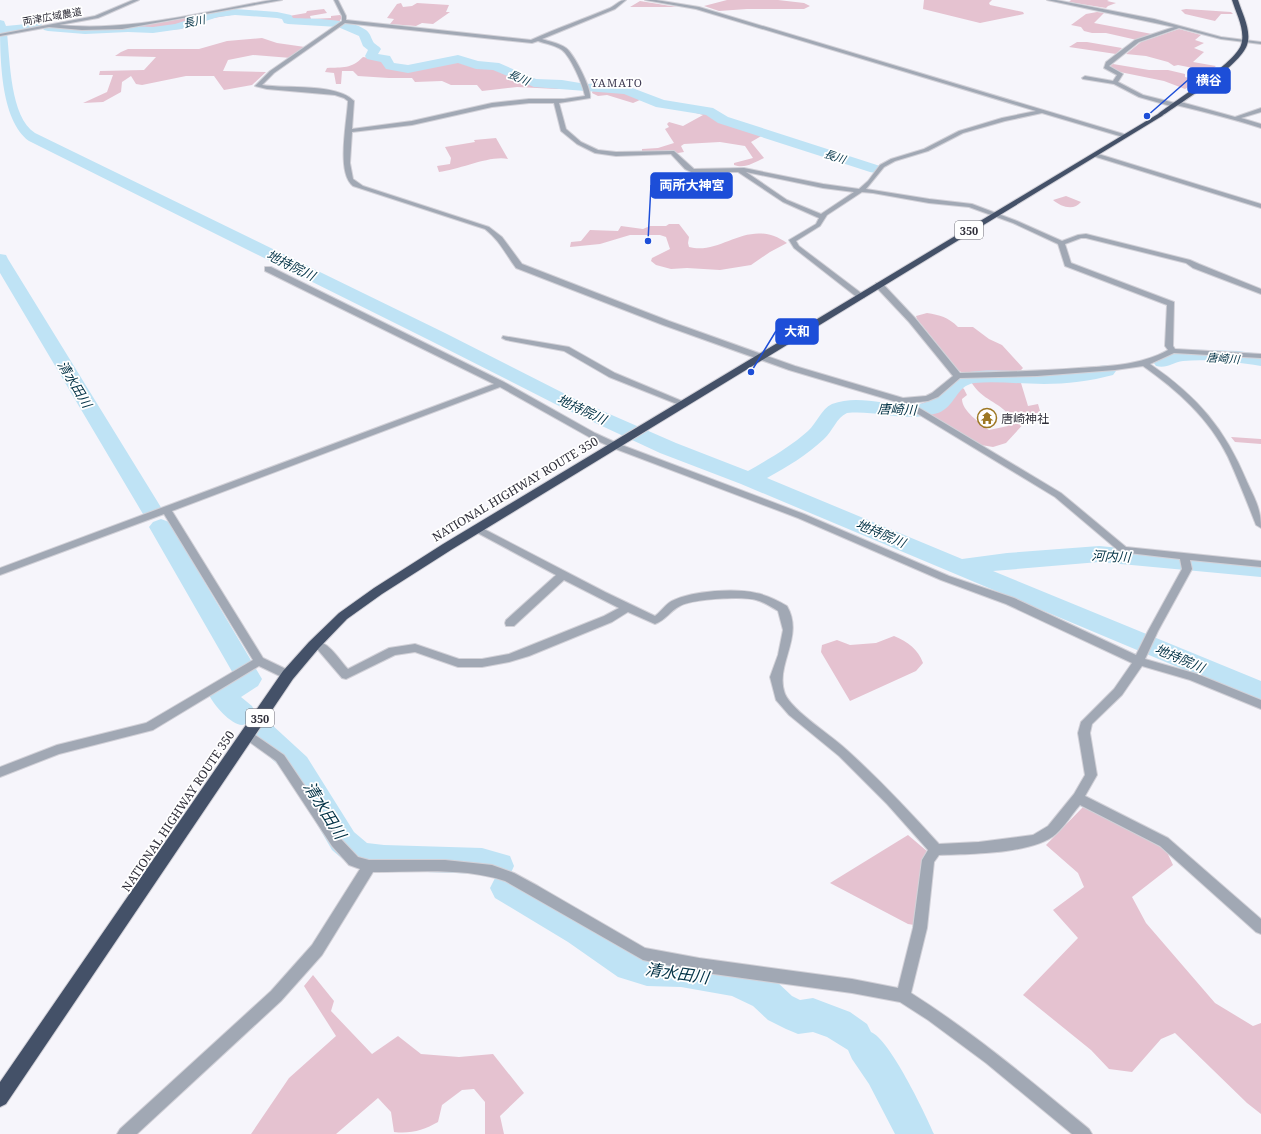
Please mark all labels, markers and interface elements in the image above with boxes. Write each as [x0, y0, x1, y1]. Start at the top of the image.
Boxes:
street label: 両津広域農道 [21, 4, 83, 28]
water label: 長川 [182, 11, 207, 31]
water label: 長川 [506, 66, 533, 89]
callout: 横谷 [1188, 68, 1230, 93]
text: 横谷 [1196, 71, 1222, 89]
district label: YAMATO [590, 75, 643, 90]
water label: 長川 [822, 145, 849, 167]
callout: 両所大神宮 [651, 173, 732, 198]
text: 両所大神宮 [659, 176, 725, 194]
road number: 350 [955, 221, 983, 239]
water label: 地持院川 [264, 246, 320, 285]
callout: 大和 [776, 319, 818, 344]
text: 大和 [784, 322, 810, 340]
water label: 唐崎川 [1206, 349, 1241, 367]
water label: 清水田川 [54, 357, 97, 413]
water label: 地持院川 [555, 390, 611, 429]
water label: 唐崎川 [877, 399, 919, 419]
temple icon: 唐崎神社 [976, 407, 998, 429]
place label: 唐崎神社 [1001, 410, 1049, 427]
street label: NATIONAL HIGHWAY ROUTE 350 [429, 432, 601, 545]
water label: 地持院川 [854, 515, 910, 552]
water label: 河内川 [1091, 546, 1133, 566]
water label: 地持院川 [1153, 640, 1209, 677]
road number: 350 [246, 709, 274, 727]
street label: NATIONAL HIGHWAY ROUTE 350 [118, 727, 239, 895]
water label: 清水田川 [299, 777, 352, 845]
water label: 清水田川 [644, 958, 712, 989]

